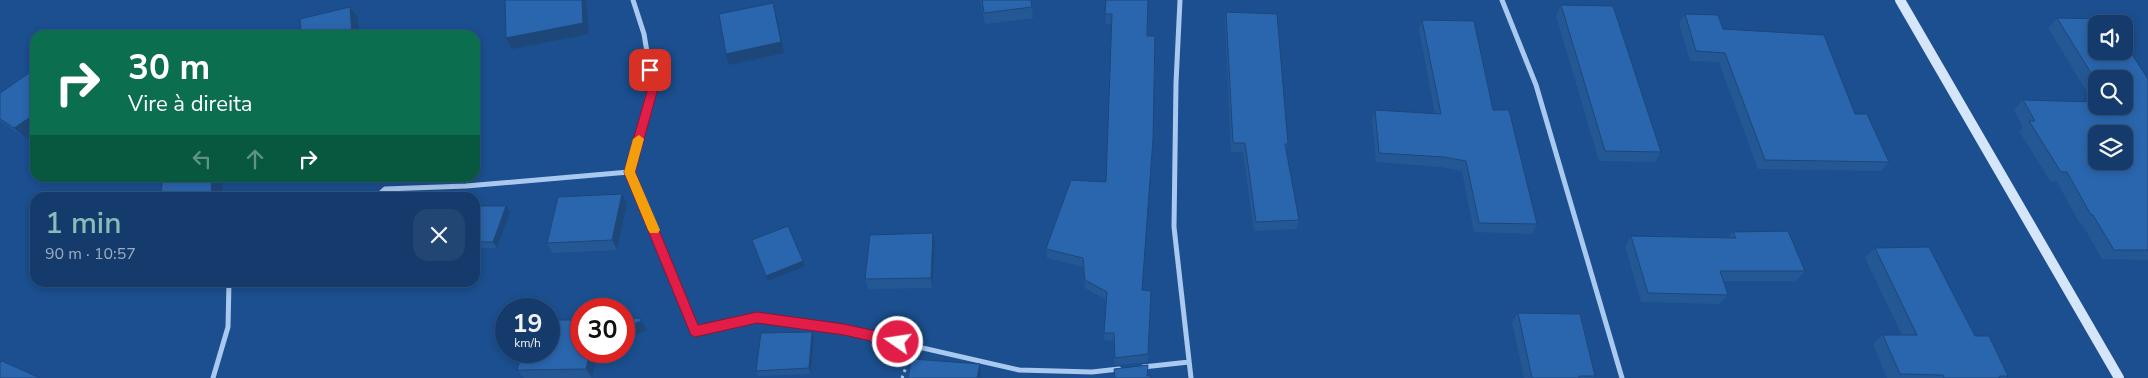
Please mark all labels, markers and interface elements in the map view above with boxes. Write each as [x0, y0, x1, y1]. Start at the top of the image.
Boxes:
map controls [2088, 15, 2133, 170]
button: sound [2088, 15, 2133, 60]
text: 30 m [128, 44, 210, 91]
pin [629, 49, 671, 91]
icon: right [45, 50, 110, 115]
icon: arrive [636, 56, 664, 84]
button: search [2088, 70, 2133, 115]
text: Vire à direita [128, 89, 253, 119]
button: layers [2088, 125, 2133, 170]
icon: left [188, 145, 216, 173]
icon: ahead [241, 145, 269, 173]
icon: right [294, 145, 322, 173]
text: 1 min [45, 203, 121, 244]
button: close [413, 209, 465, 261]
text: 90 m · 10:57 [45, 243, 136, 265]
speed limit sign: 30 [570, 298, 635, 363]
text: 19 [512, 307, 543, 341]
position arrow [871, 315, 923, 367]
text: km/h [514, 335, 541, 351]

